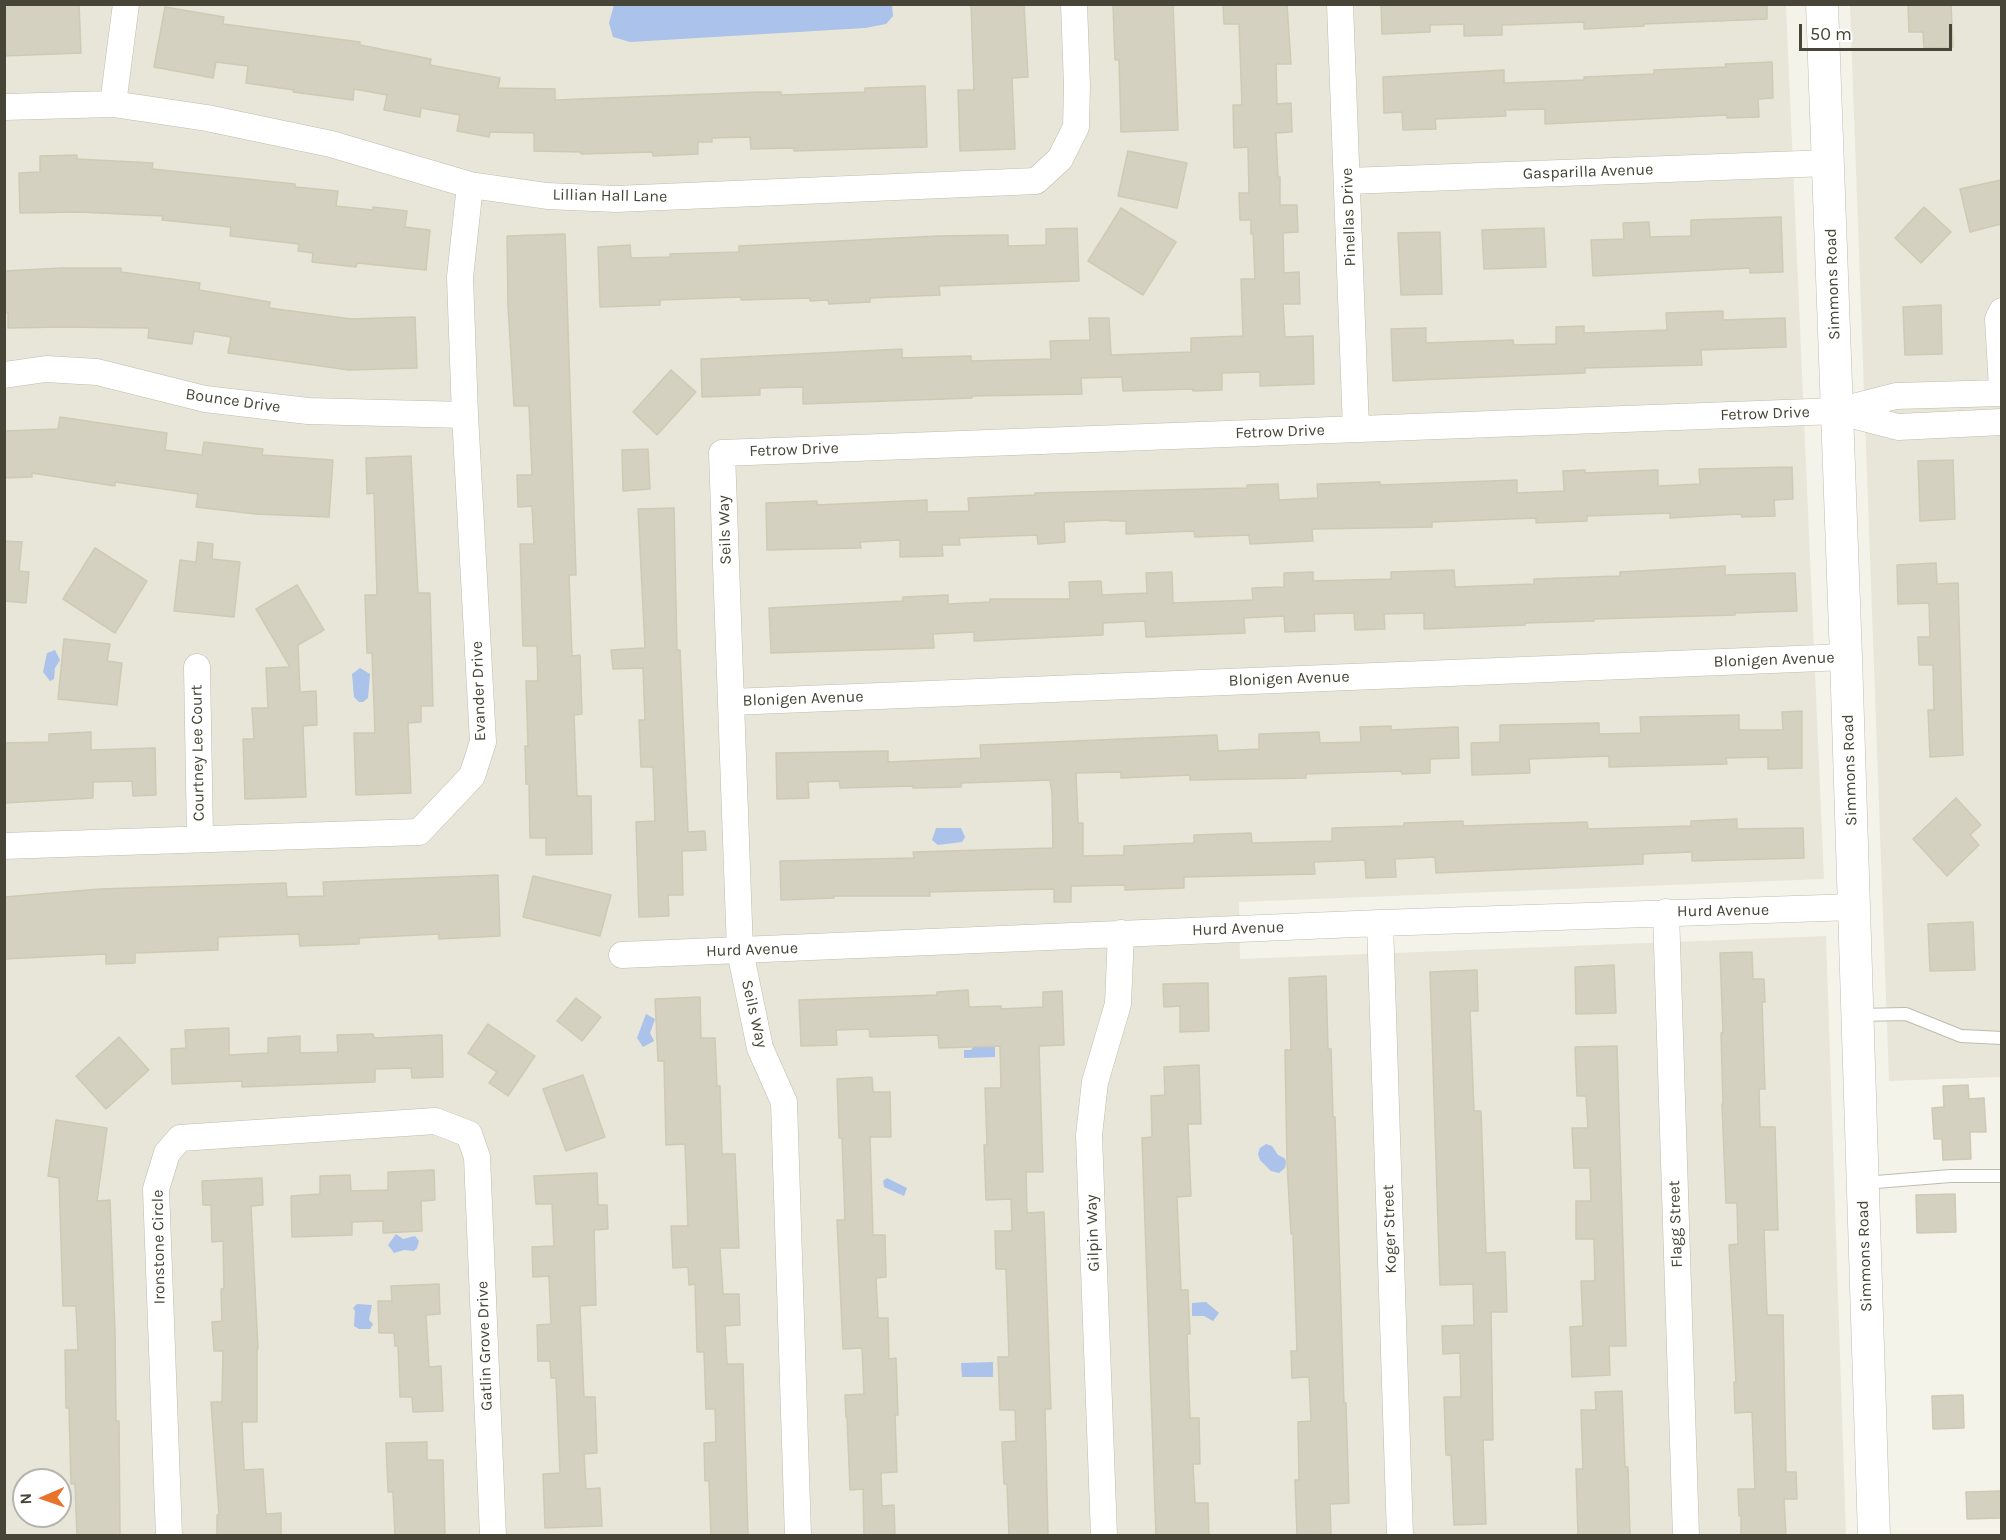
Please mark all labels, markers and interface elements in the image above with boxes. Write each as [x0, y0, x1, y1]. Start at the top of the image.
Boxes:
scale bar [1802, 12, 1955, 50]
text: 50 m [1810, 23, 1852, 45]
street label: Gasparilla Avenue [1522, 160, 1654, 184]
street label: Pinellas Drive [1338, 167, 1360, 267]
street label: Lillian Hall Lane [553, 185, 667, 207]
street label: Simmons Road [1821, 228, 1845, 340]
street label: Bounce Drive [184, 385, 282, 417]
street label: Fetrow Drive [1720, 403, 1810, 425]
street label: Fetrow Drive [1235, 421, 1325, 443]
street label: Fetrow Drive [749, 439, 839, 461]
street label: Seils Way [714, 495, 736, 565]
street label: Evander Drive [468, 641, 490, 741]
street label: Blonigen Avenue [1713, 648, 1835, 672]
street label: Blonigen Avenue [1228, 667, 1350, 691]
street label: Courtney Lee Court [187, 684, 209, 822]
street label: Blonigen Avenue [742, 687, 864, 711]
street label: Simmons Road [1838, 714, 1862, 826]
street label: Hurd Avenue [1677, 901, 1769, 921]
street label: Hurd Avenue [1192, 918, 1284, 940]
street label: Hurd Avenue [706, 939, 798, 961]
street label: Seils Way [737, 978, 771, 1050]
street label: Flagg Street [1665, 1180, 1687, 1268]
street label: Koger Street [1379, 1184, 1401, 1274]
street label: Ironstone Circle [148, 1189, 170, 1305]
street label: Gilpin Way [1082, 1194, 1104, 1272]
street label: Simmons Road [1853, 1200, 1877, 1312]
street label: Gatlin Grove Drive [473, 1281, 497, 1411]
north arrow [12, 1468, 72, 1528]
text: N [16, 1493, 35, 1505]

